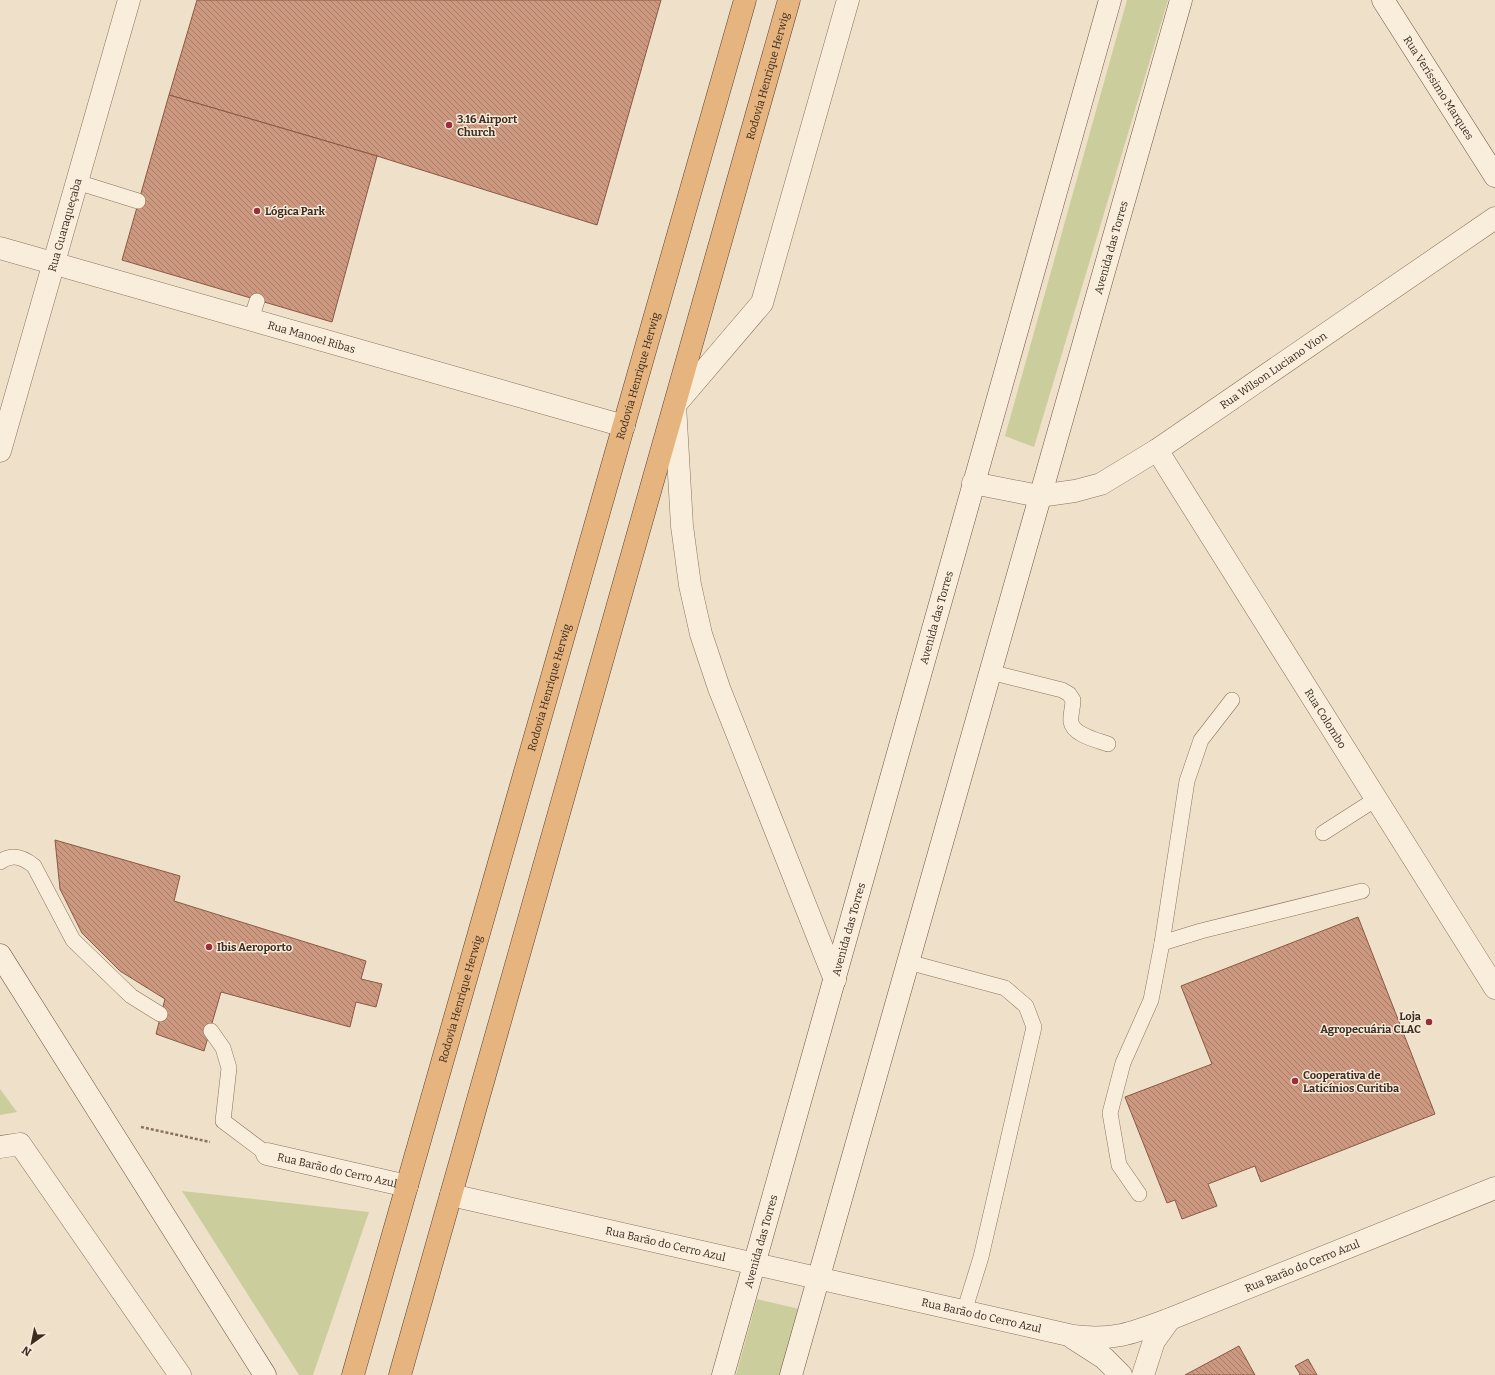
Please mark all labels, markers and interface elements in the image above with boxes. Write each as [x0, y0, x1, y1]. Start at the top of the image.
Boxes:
street label: Rodovia Henrique Herwig [744, 11, 792, 141]
street label: Rua Veríssimo Marques [1401, 34, 1476, 142]
place label: 3.16 Airport Church [457, 113, 518, 139]
marker: 3.16 Airport Church [444, 120, 454, 130]
street label: Rua Guaraqueçaba [46, 177, 85, 273]
street label: Avenida das Torres [1092, 199, 1131, 296]
place label: Lógica Park [265, 205, 325, 218]
marker: Lógica Park [252, 206, 262, 216]
street label: Rodovia Henrique Herwig [614, 311, 663, 441]
street label: Rua Manoel Ribas [266, 319, 357, 356]
street label: Rua Wilson Luciano Vion [1218, 329, 1329, 412]
street label: Avenida das Torres [917, 569, 956, 666]
street label: Rodovia Henrique Herwig [525, 622, 574, 753]
street label: Rua Colombo [1302, 686, 1349, 751]
street label: Avenida das Torres [830, 881, 868, 978]
street label: Rodovia Henrique Herwig [436, 934, 485, 1064]
place label: Ibis Aeroporto [217, 941, 292, 954]
marker: Ibis Aeroporto [204, 942, 214, 952]
place label: Loja Agropecuária CLAC [1320, 1010, 1422, 1036]
marker: Loja Agropecuária CLAC [1424, 1017, 1434, 1027]
place label: Cooperativa de Laticínios Curitiba [1303, 1069, 1400, 1095]
marker: Cooperativa de Laticínios Curitiba [1290, 1076, 1300, 1086]
street label: Rua Barão do Cerro Azul [276, 1151, 398, 1191]
street label: Avenida das Torres [742, 1193, 780, 1290]
street label: Rua Barão do Cerro Azul [604, 1224, 727, 1264]
street label: Rua Barão do Cerro Azul [1243, 1237, 1362, 1295]
street label: Rua Barão do Cerro Azul [920, 1296, 1043, 1336]
north arrow [12, 1323, 52, 1363]
text: N [19, 1343, 34, 1359]

